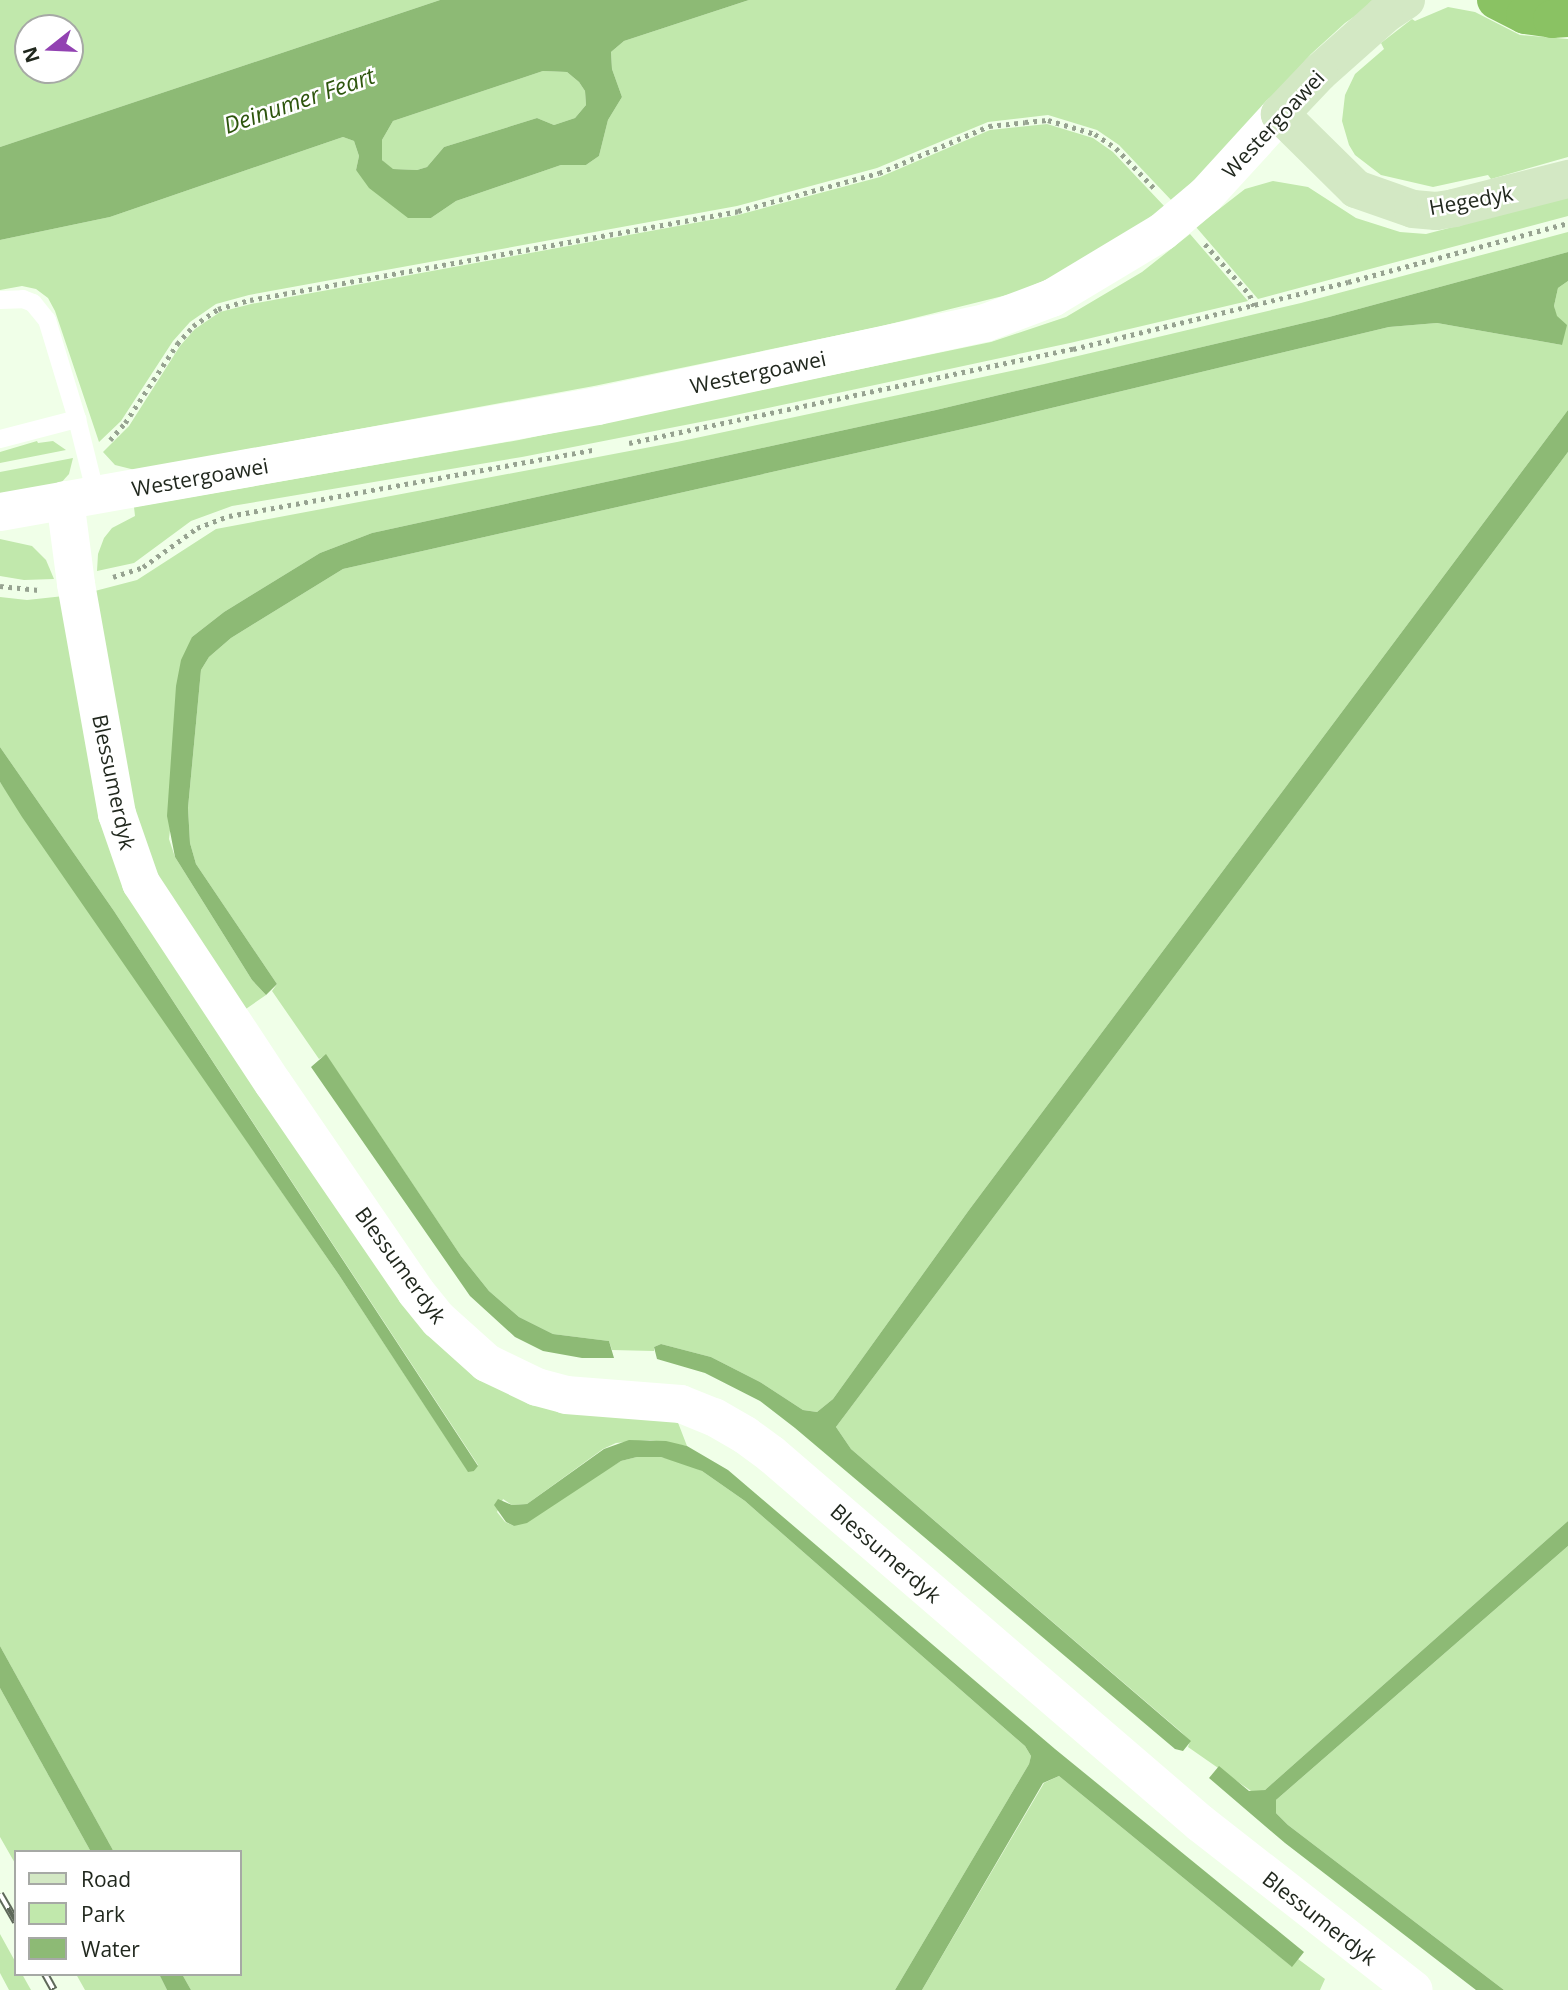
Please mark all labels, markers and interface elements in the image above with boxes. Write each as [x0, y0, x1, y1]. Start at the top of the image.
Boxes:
north arrow [14, 14, 84, 84]
text: N [16, 44, 46, 66]
water label: Deinumer Feart [220, 61, 378, 139]
street label: Westergoawei [1217, 65, 1329, 183]
street label: Hegedyk [1427, 180, 1515, 220]
street label: Westergoawei [688, 345, 828, 399]
street label: Westergoawei [130, 453, 270, 501]
street label: Blessumerdyk [87, 712, 141, 852]
street label: Blessumerdyk [350, 1202, 452, 1328]
street label: Blessumerdyk [826, 1498, 946, 1608]
legend [14, 1850, 242, 1976]
text: Road [81, 1865, 131, 1893]
street label: Blessumerdyk [1258, 1866, 1382, 1970]
text: Park [81, 1900, 125, 1928]
text: Water [81, 1935, 140, 1963]

